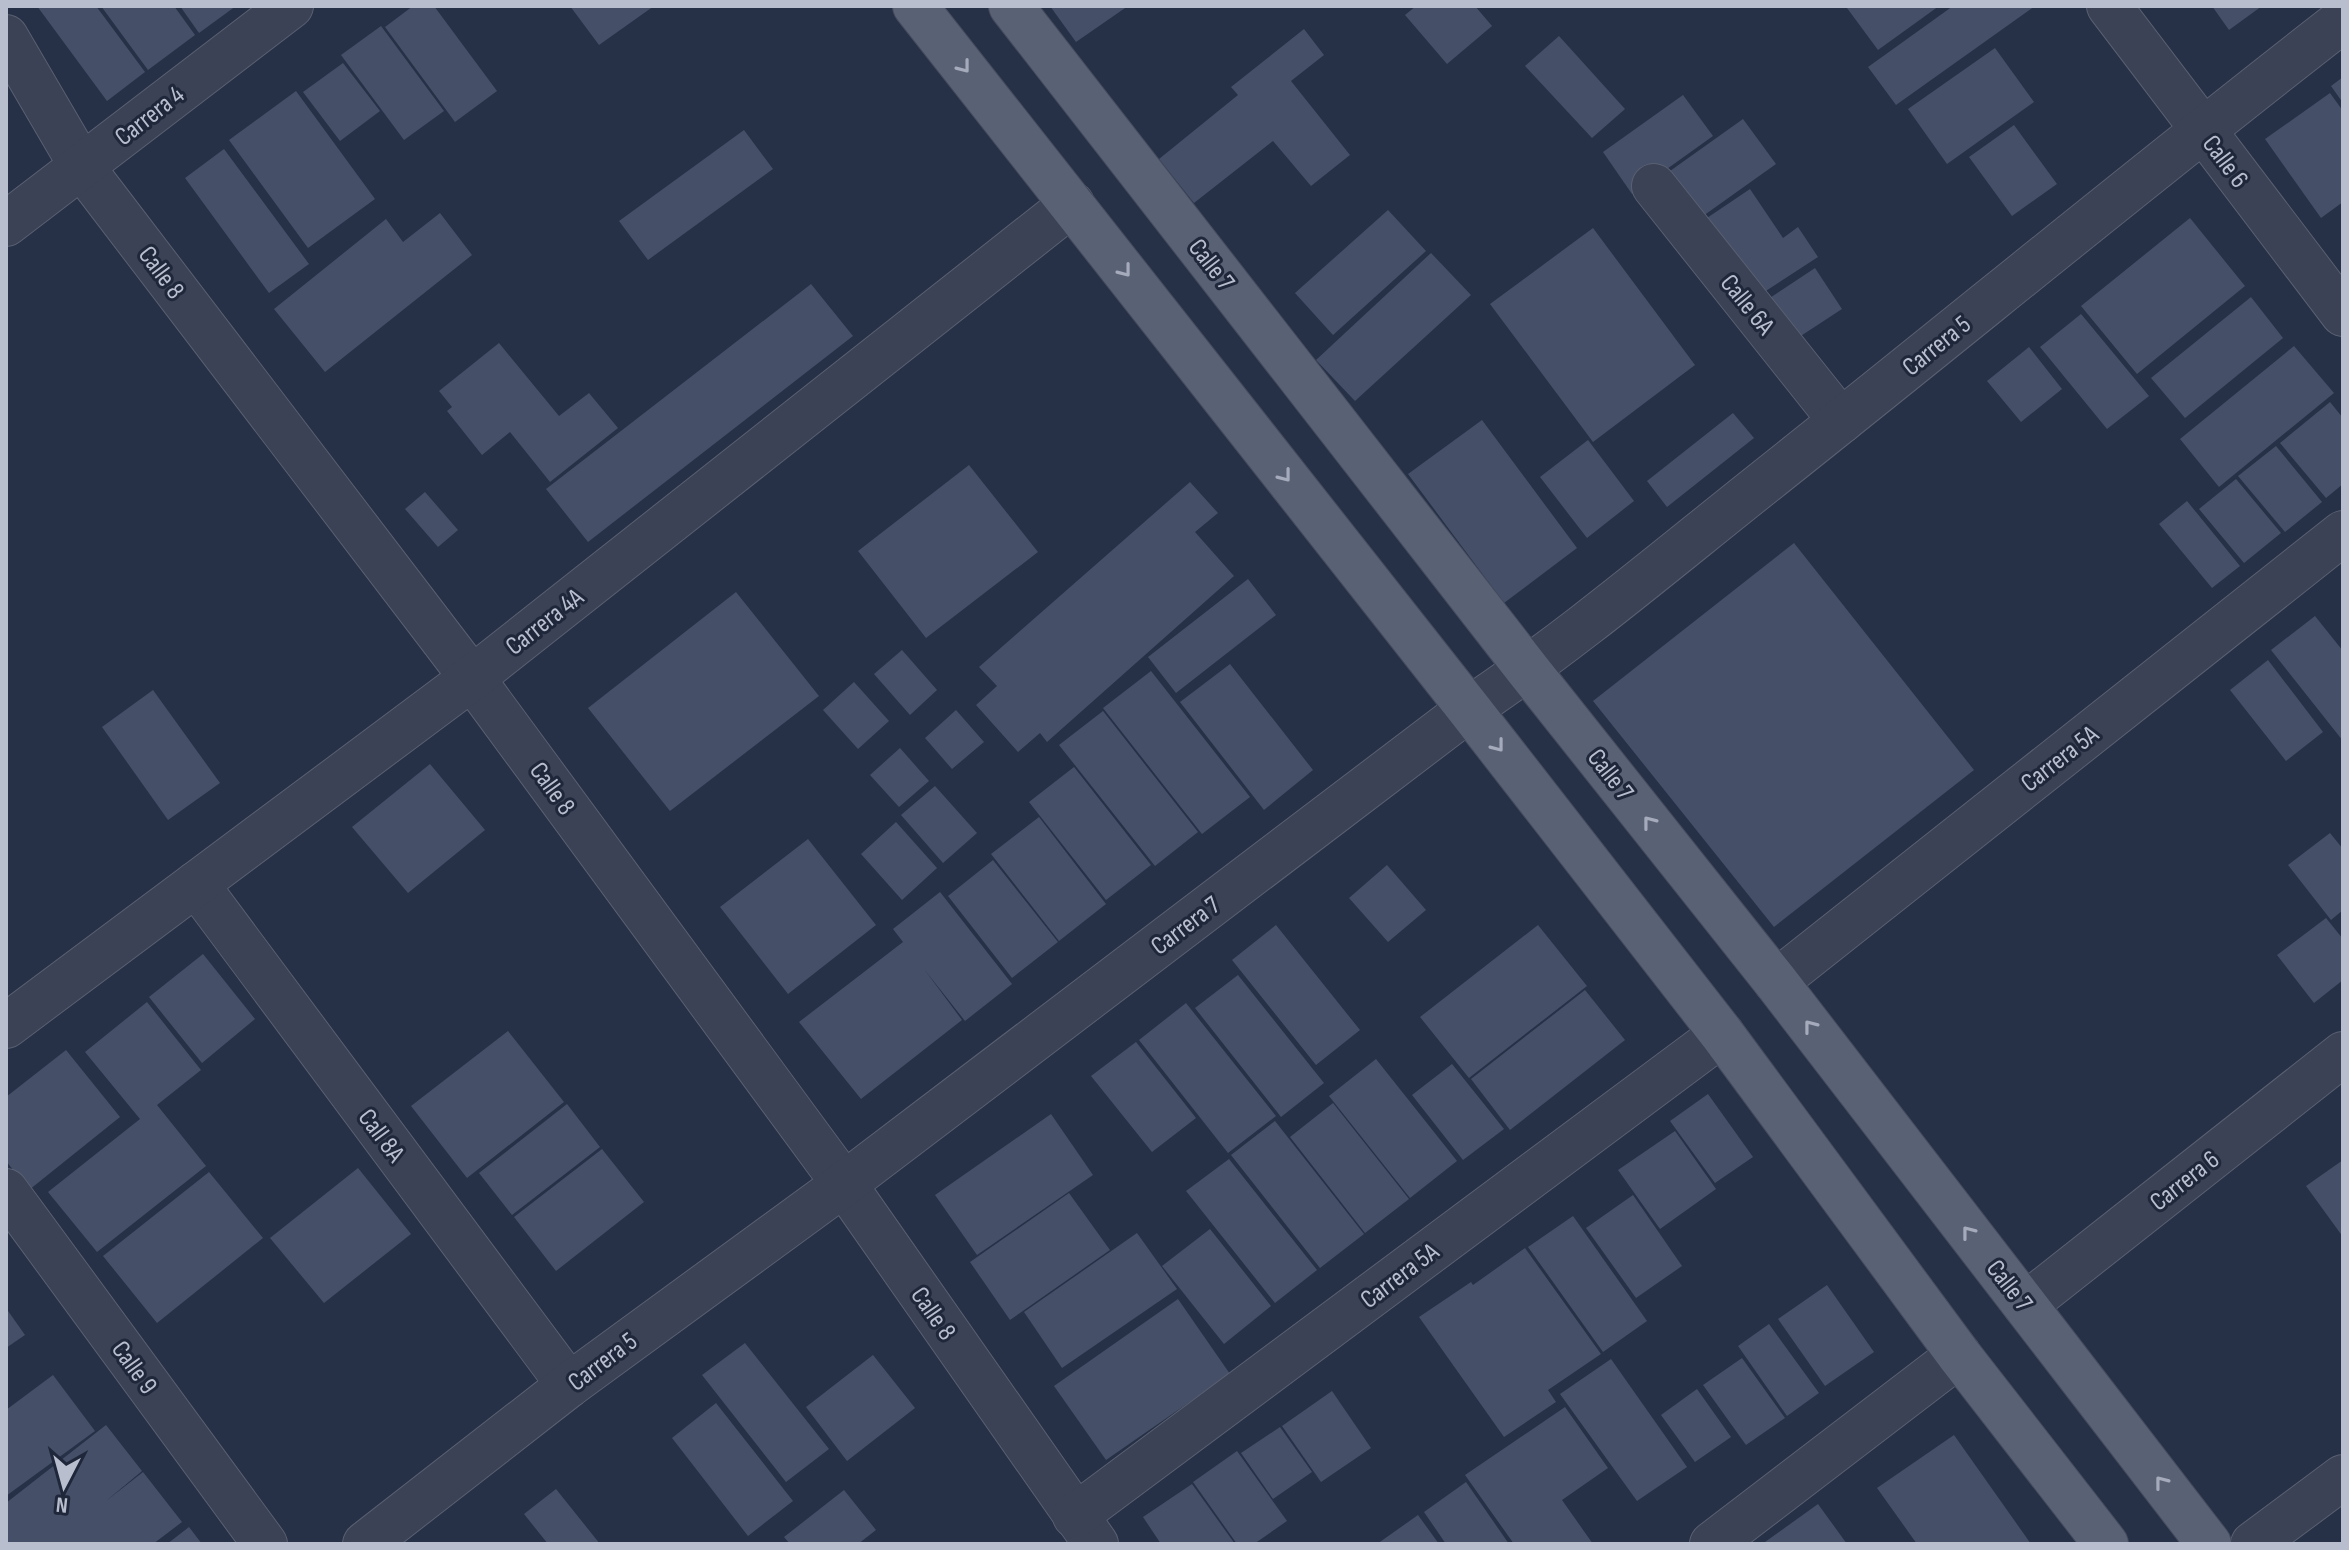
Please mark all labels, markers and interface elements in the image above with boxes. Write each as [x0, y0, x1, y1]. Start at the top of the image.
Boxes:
one-way arrow [954, 58, 968, 73]
street label: Carrera 4 [109, 80, 191, 153]
street label: Calle 6 [2195, 129, 2255, 194]
street label: Calle 7 [1181, 233, 1241, 297]
street label: Calle 8 [131, 240, 191, 305]
one-way arrow [1115, 262, 1129, 277]
street label: Calle 6A [1713, 268, 1781, 342]
street label: Carrera 5 [1897, 309, 1977, 383]
one-way arrow [1276, 467, 1290, 482]
street label: Carrera 4A [500, 582, 591, 662]
street label: Carrera 5A [2015, 719, 2106, 799]
one-way arrow [1488, 737, 1503, 751]
street label: Calle 7 [1580, 743, 1640, 807]
street label: Calle 8 [522, 756, 581, 821]
one-way arrow [1644, 816, 1658, 831]
street label: Carrera 7 [1145, 890, 1227, 962]
one-way arrow [1805, 1020, 1819, 1035]
street label: Call 8A [351, 1103, 411, 1169]
street label: Carrera 6 [2144, 1144, 2226, 1218]
one-way arrow [1964, 1226, 1978, 1241]
street label: Carrera 5A [1355, 1236, 1446, 1316]
street label: Calle 7 [1979, 1254, 2039, 1318]
street label: Calle 8 [903, 1281, 962, 1346]
street label: Carrera 5 [562, 1326, 644, 1398]
street label: Calle 9 [104, 1335, 163, 1400]
north arrow [24, 1446, 104, 1526]
one-way arrow [2157, 1476, 2171, 1491]
text: N [55, 1490, 69, 1518]

